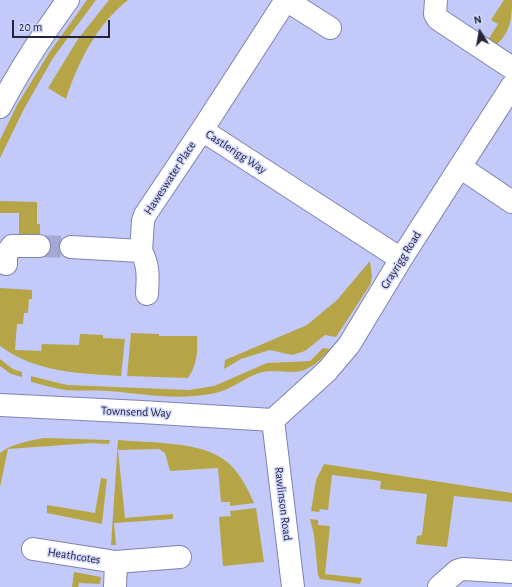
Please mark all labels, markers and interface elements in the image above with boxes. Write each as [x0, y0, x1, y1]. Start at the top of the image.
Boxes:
scale bar [14, 12, 112, 38]
north arrow [460, 12, 500, 52]
text: N [473, 14, 482, 26]
text: 20 m [19, 21, 42, 33]
street label: Castlerigg Way [203, 127, 269, 177]
street label: Haweswater Place [141, 139, 199, 217]
street label: Grayrigg Road [378, 228, 424, 292]
street label: Townsend Way [101, 404, 171, 420]
street label: Rawlinson Road [271, 466, 295, 542]
street label: Heathcotes [47, 545, 101, 567]

